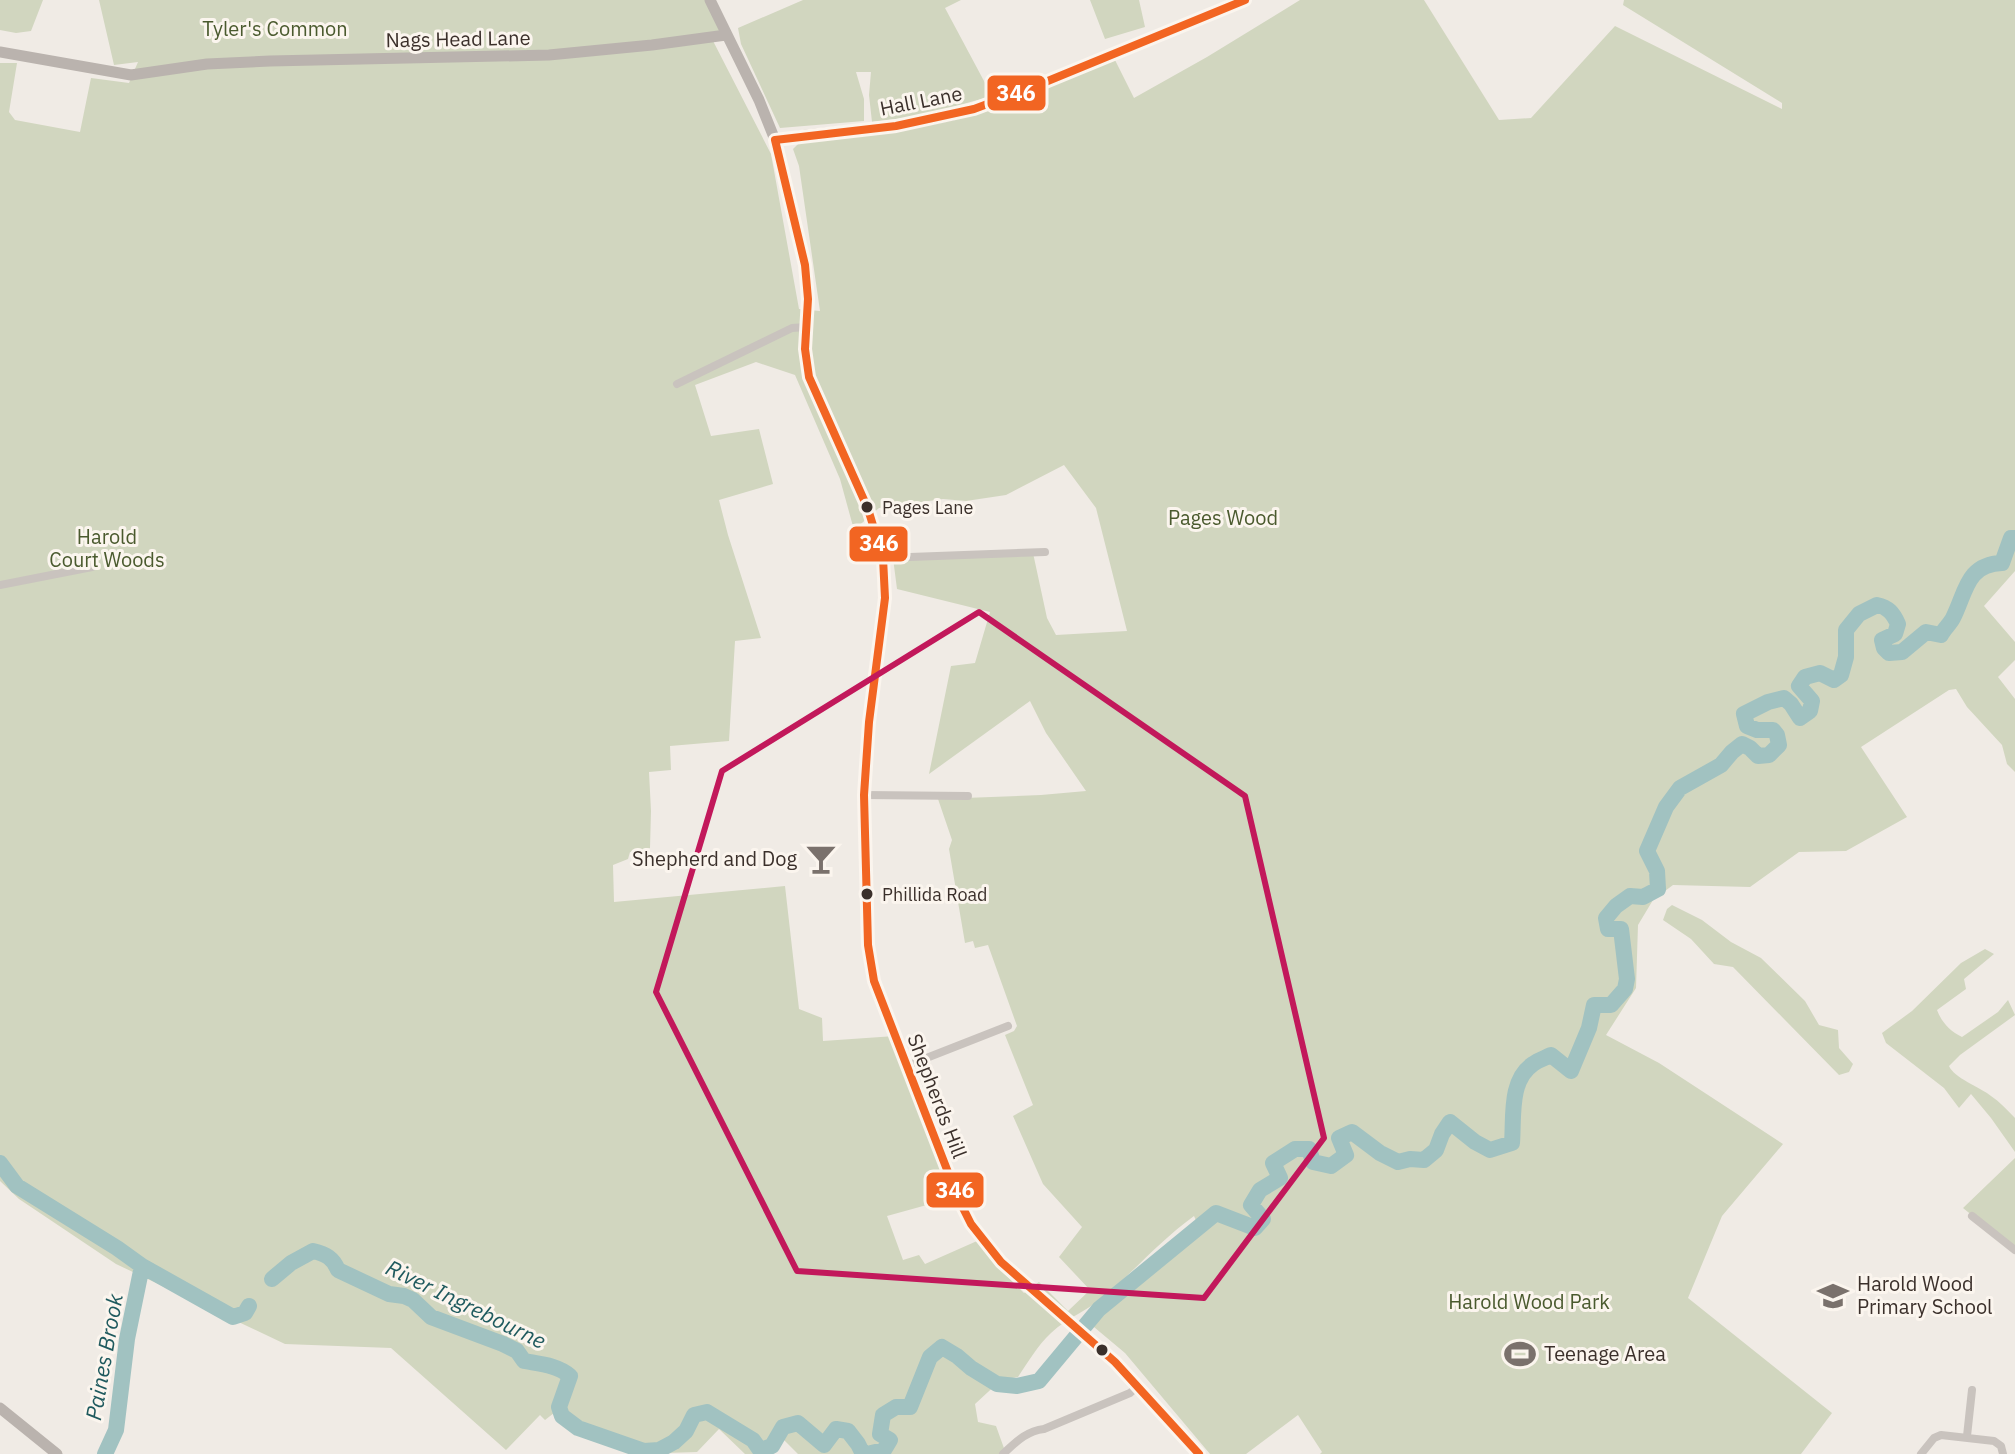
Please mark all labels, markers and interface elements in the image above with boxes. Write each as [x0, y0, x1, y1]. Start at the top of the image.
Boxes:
park label: Tyler's Common [202, 15, 348, 42]
street label: Nags Head Lane [385, 24, 531, 53]
line badge: 346 [986, 74, 1047, 112]
text: 346 [996, 78, 1036, 107]
street label: Hall Lane [877, 79, 964, 122]
place label: Pages Lane [882, 496, 973, 519]
marker: Pages Lane [859, 499, 875, 515]
park label: Pages Wood [1168, 504, 1278, 531]
park label: Harold Court Woods [49, 523, 165, 573]
line badge: 346 [848, 525, 909, 563]
text: 346 [859, 528, 899, 557]
bar icon: Shepherd and Dog [804, 842, 838, 876]
place label: Shepherd and Dog [632, 845, 797, 872]
place label: Phillida Road [882, 883, 988, 906]
marker: Phillida Road [859, 886, 875, 902]
street label: Shepherds Hill [901, 1030, 974, 1162]
line badge: 346 [925, 1171, 985, 1209]
text: 346 [935, 1175, 975, 1204]
water label: River Ingrebourne [381, 1252, 551, 1355]
place label: Harold Wood Primary School [1857, 1270, 1993, 1320]
school or university icon: Harold Wood Primary School [1816, 1279, 1850, 1313]
park label: Harold Wood Park [1448, 1288, 1610, 1315]
water label: Paines Brook [78, 1291, 129, 1422]
sports icon: Teenage Area [1503, 1337, 1537, 1371]
place label: Teenage Area [1544, 1340, 1666, 1367]
unlabelled marker [1094, 1342, 1110, 1358]

